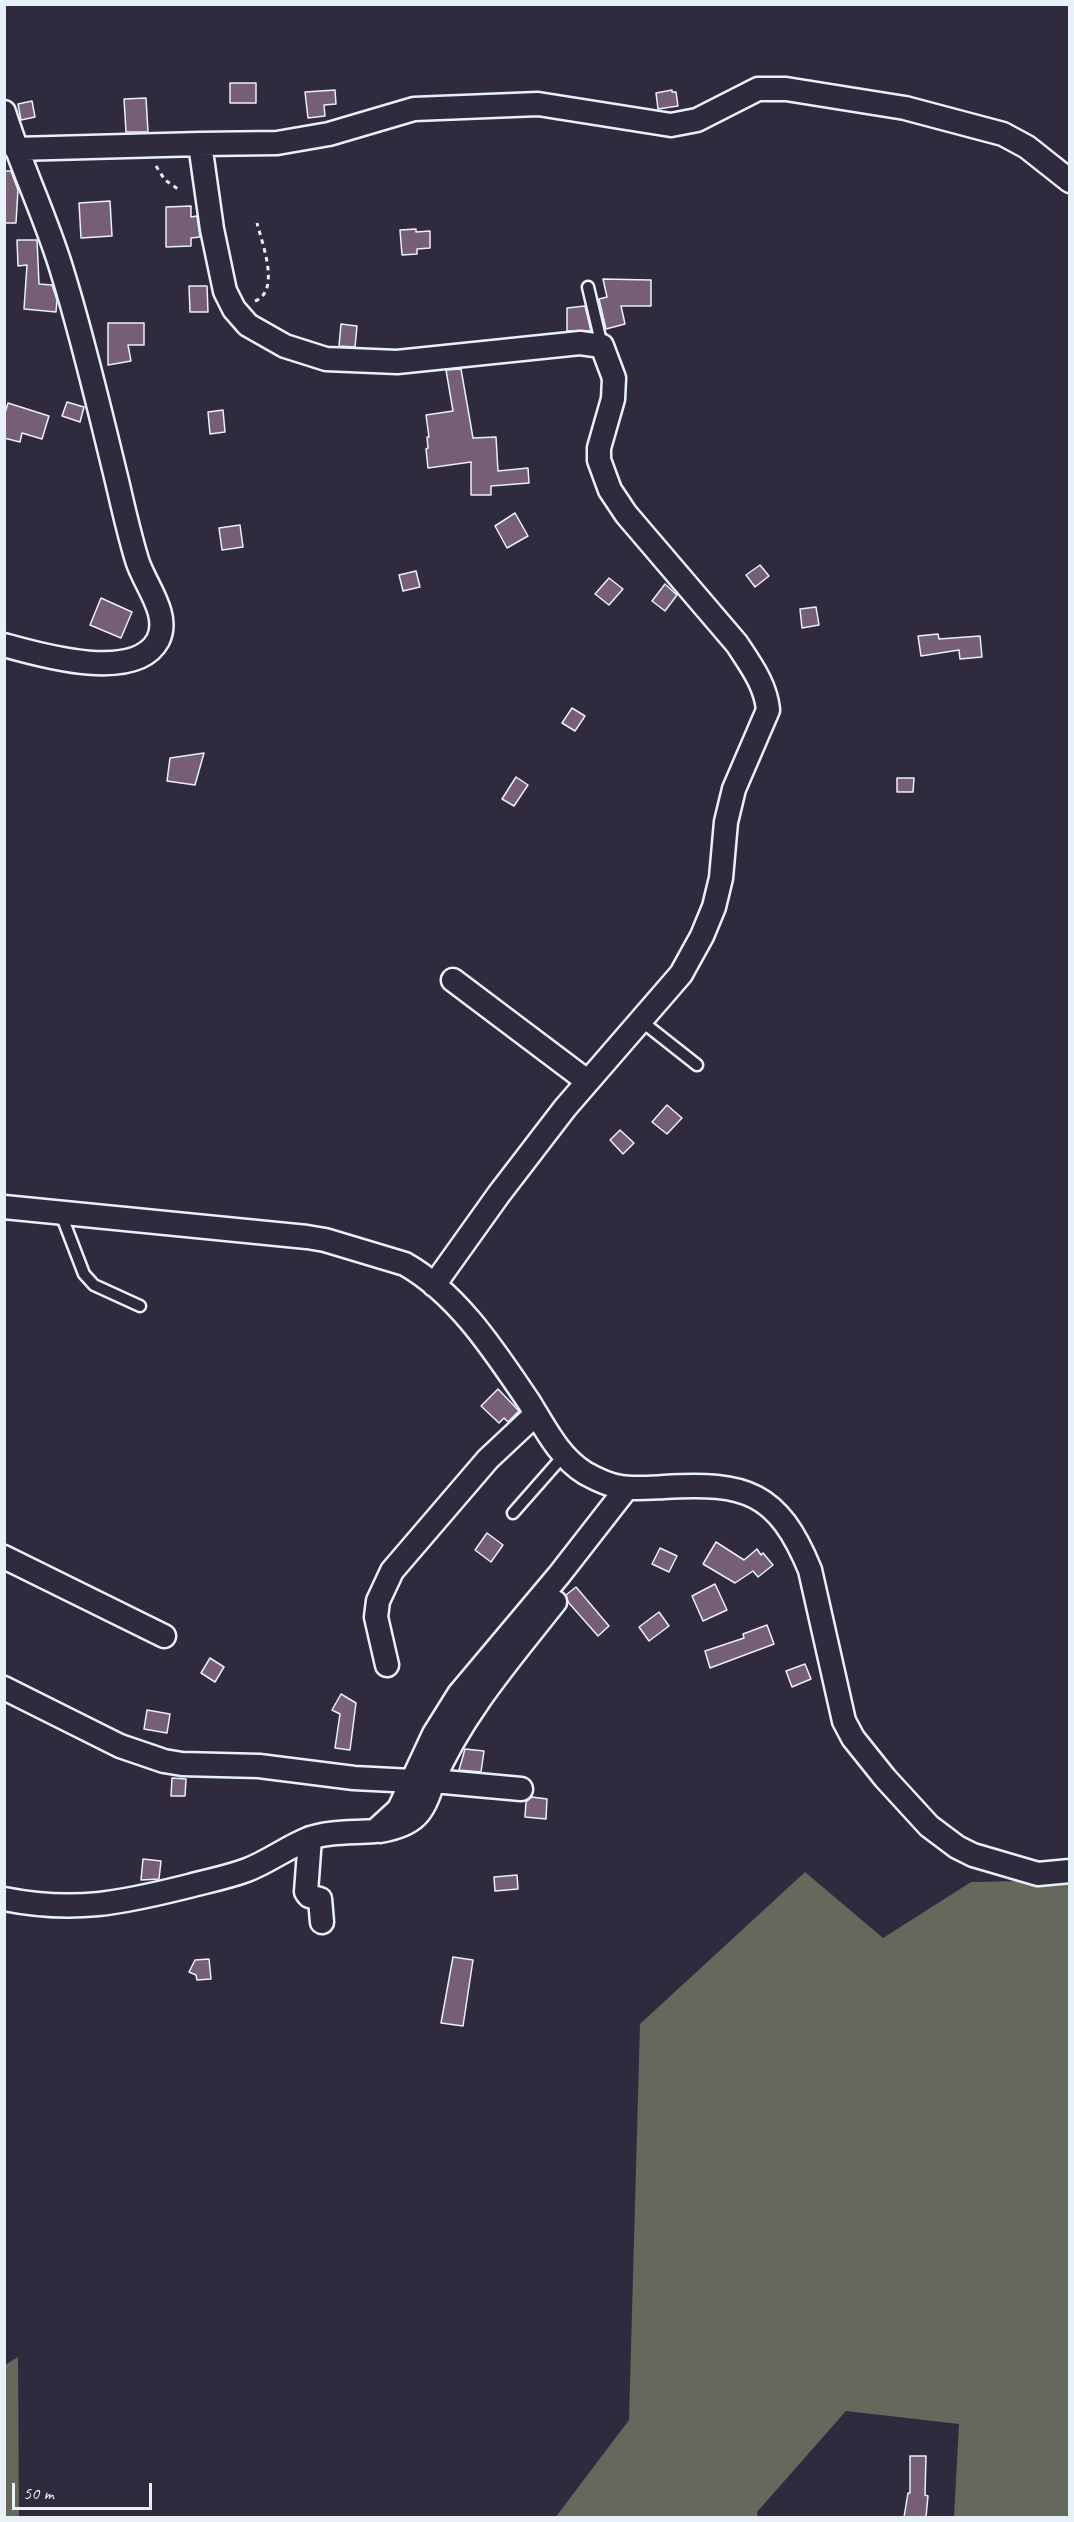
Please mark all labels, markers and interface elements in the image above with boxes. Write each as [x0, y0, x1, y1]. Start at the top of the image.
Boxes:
scale bar [15, 2471, 154, 2509]
text: 50 m [23, 2482, 54, 2504]

